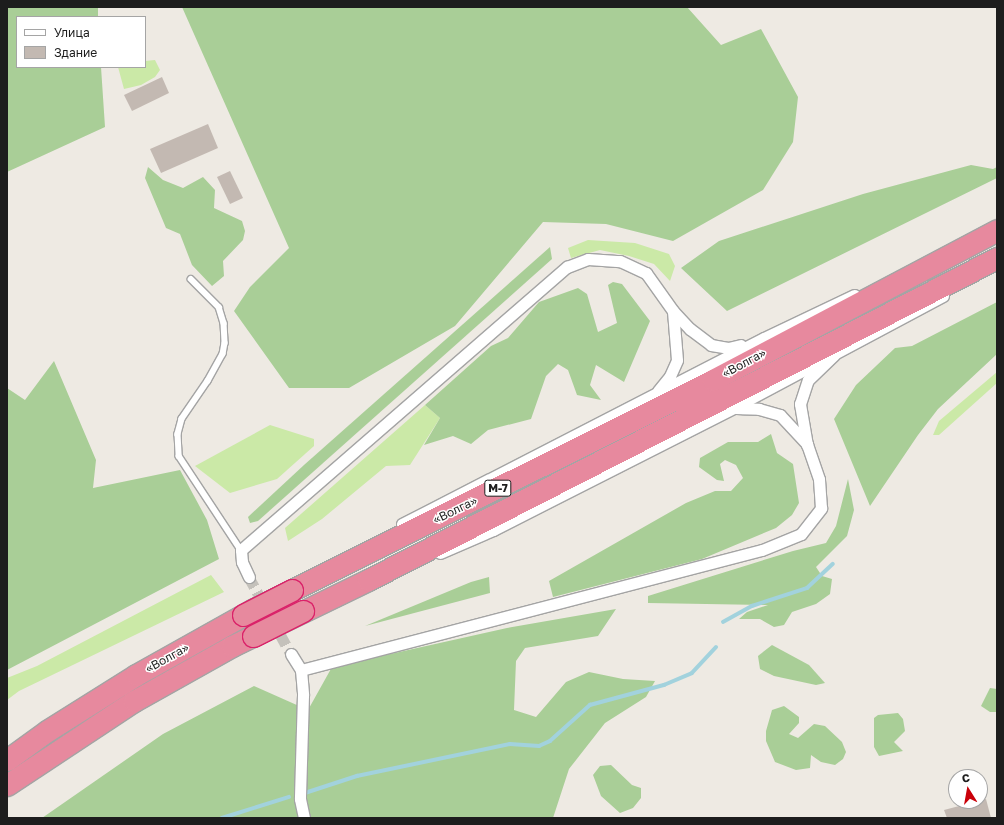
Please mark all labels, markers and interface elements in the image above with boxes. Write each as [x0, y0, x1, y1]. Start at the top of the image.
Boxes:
legend [16, 16, 146, 68]
text: Улица [54, 25, 90, 40]
text: Здание [54, 45, 97, 60]
street label: «Волга» [720, 346, 768, 380]
road number: М-7 [484, 479, 512, 497]
street label: «Волга» [431, 493, 479, 527]
street label: «Волга» [143, 640, 191, 676]
north arrow [948, 769, 988, 809]
text: С [961, 771, 971, 785]

